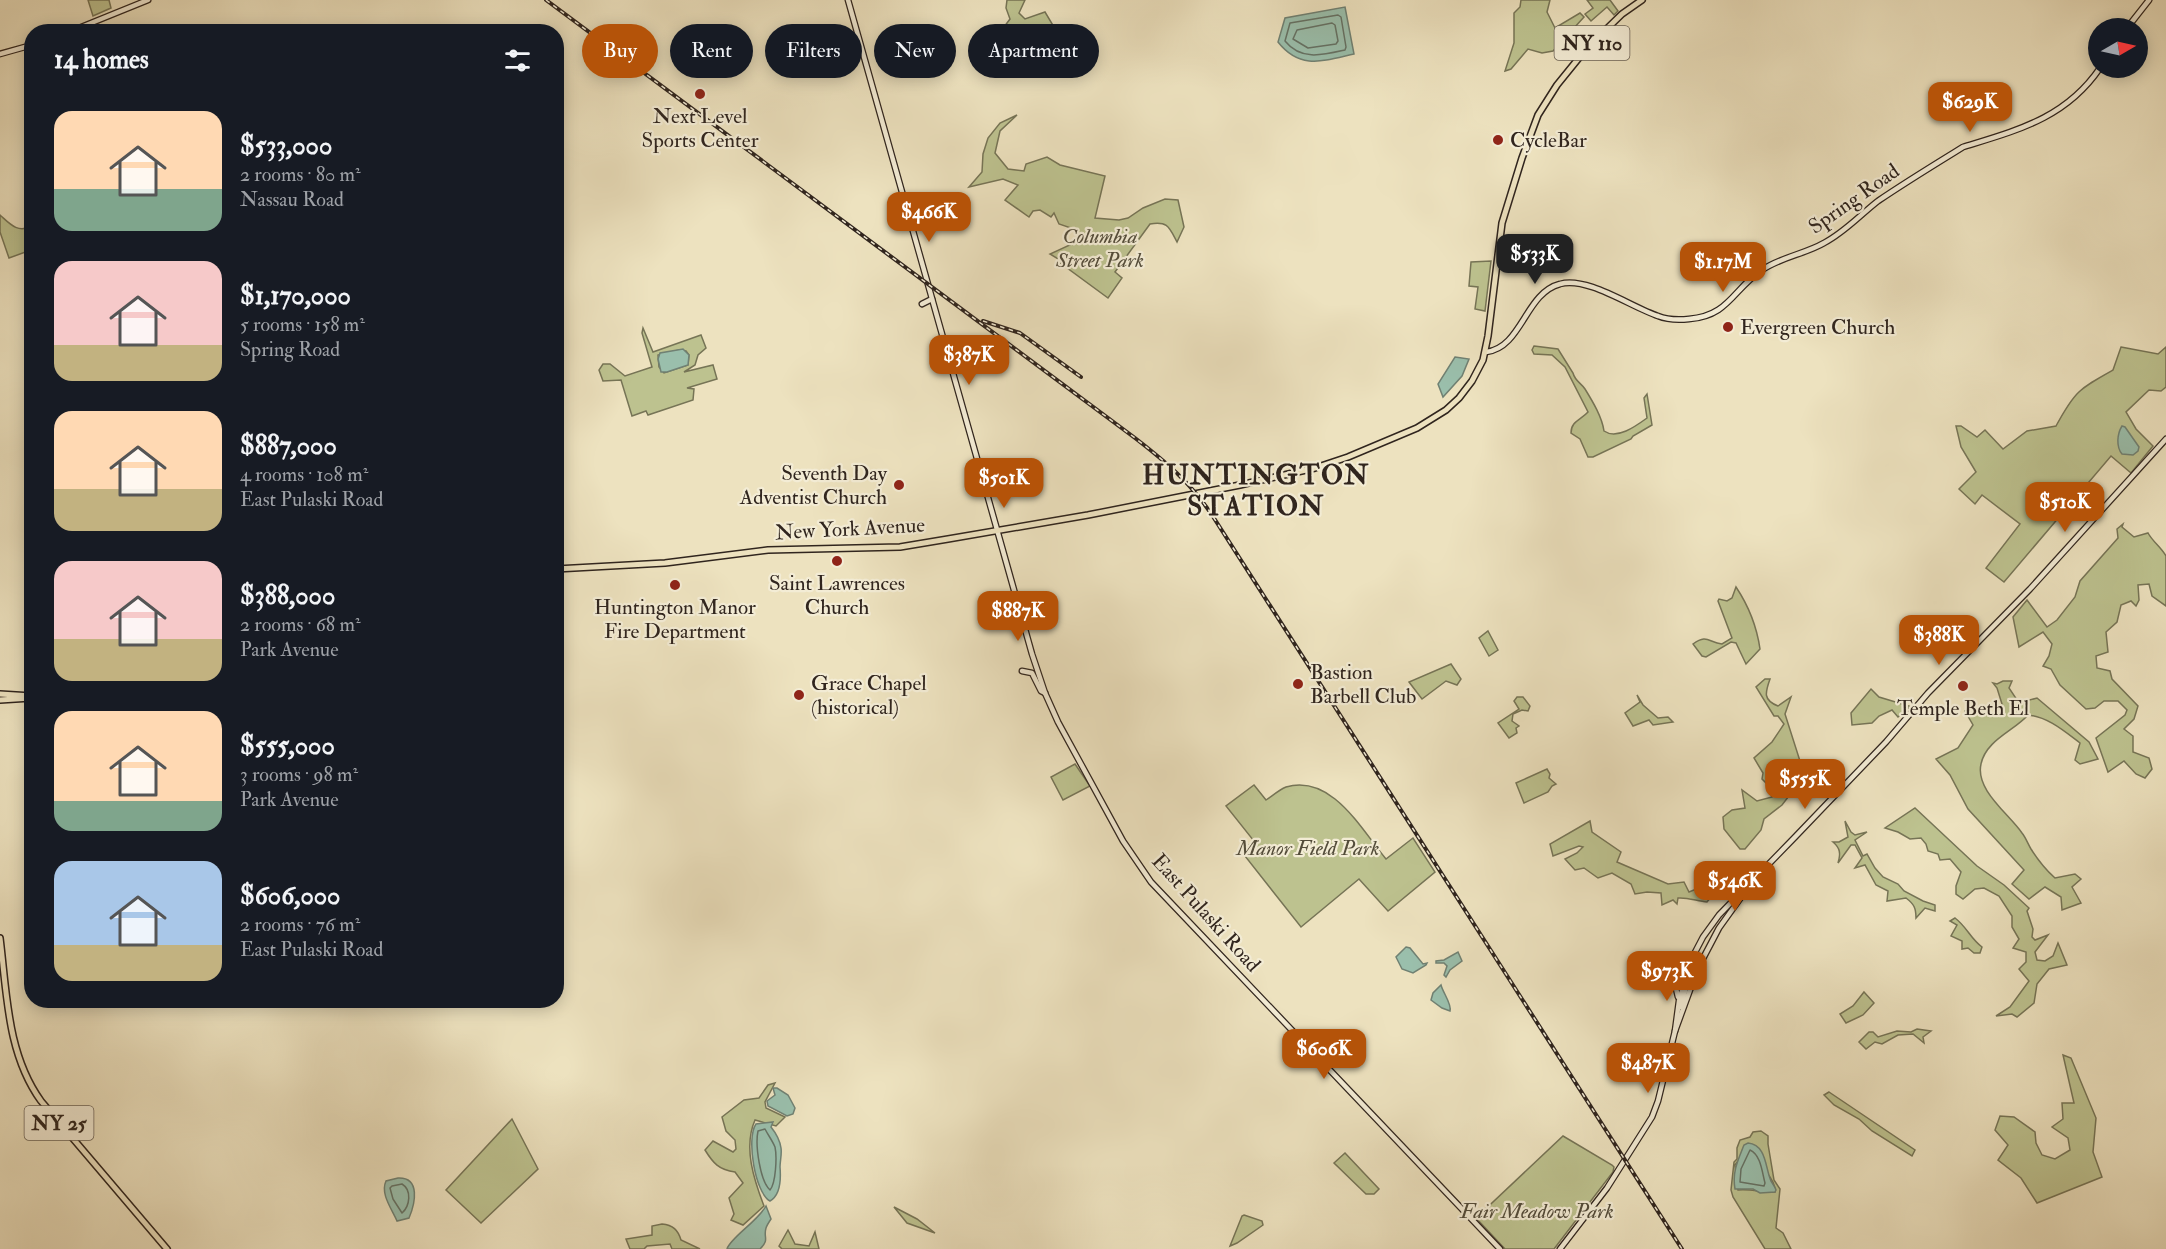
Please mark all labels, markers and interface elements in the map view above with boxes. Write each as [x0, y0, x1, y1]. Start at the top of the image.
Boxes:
north arrow [2088, 18, 2148, 78]
map controls [2088, 18, 2148, 78]
chip: Buy [582, 24, 658, 78]
chip: Rent [670, 24, 753, 78]
chip: Filters [765, 24, 862, 78]
chip: New [874, 24, 956, 78]
chip: Apartment [968, 24, 1099, 78]
road number: NY 110 [1554, 26, 1630, 60]
text: 14 homes [54, 44, 149, 76]
icon: filters [501, 44, 534, 77]
pin: $629K [1928, 82, 2012, 133]
marker: Next Level Sports Center [693, 87, 707, 101]
text: $629K [1942, 89, 1998, 114]
place label: Next Level Sports Center [642, 103, 759, 154]
place label: CycleBar [1510, 127, 1587, 154]
text: $533,000 [240, 130, 332, 162]
marker: CycleBar [1491, 133, 1505, 147]
icon: home [102, 135, 174, 207]
street label: Spring Road [1803, 157, 1905, 240]
text: 2 rooms · 80 m² [240, 162, 361, 187]
text: Nassau Road [240, 187, 344, 212]
pin: $466K [887, 192, 971, 243]
text: $466K [901, 199, 957, 224]
park label: Columbia Street Park [1055, 223, 1144, 274]
pin: $533K [1493, 234, 1577, 285]
text: $533K [1510, 241, 1560, 266]
pin: $1.17M [1674, 242, 1772, 293]
text: $1.17M [1694, 249, 1752, 274]
text: $1,170,000 [240, 280, 351, 312]
icon: home [102, 285, 174, 357]
text: 5 rooms · 158 m² [240, 312, 365, 337]
place label: Evergreen Church [1740, 314, 1895, 341]
marker: Evergreen Church [1721, 320, 1735, 334]
pin: $387K [927, 335, 1011, 386]
text: Spring Road [240, 337, 340, 362]
text: $387K [943, 342, 995, 367]
text: $887,000 [240, 430, 337, 462]
icon: home [102, 435, 174, 507]
pin: $501K [962, 458, 1046, 509]
district label: HUNTINGTON STATION [1142, 459, 1370, 523]
place label: Seventh Day Adventist Church [739, 460, 888, 511]
text: 4 rooms · 108 m² [240, 462, 368, 487]
text: $501K [978, 465, 1030, 490]
marker: Seventh Day Adventist Church [892, 478, 906, 492]
pin: $510K [2023, 482, 2107, 533]
text: East Pulaski Road [240, 487, 383, 512]
text: $510K [2039, 489, 2091, 514]
street label: New York Avenue [774, 512, 926, 546]
marker: Saint Lawrences Church [830, 554, 844, 568]
place label: Saint Lawrences Church [769, 570, 905, 621]
marker: Huntington Manor Fire Department [668, 578, 682, 592]
text: $388,000 [240, 580, 335, 612]
icon: home [102, 585, 174, 657]
pin: $887K [976, 591, 1060, 642]
place label: Huntington Manor Fire Department [594, 594, 756, 645]
text: $887K [991, 598, 1045, 623]
text: 2 rooms · 68 m² [240, 612, 361, 637]
pin: $388K [1897, 615, 1981, 666]
text: $388K [1913, 622, 1965, 647]
text: Park Avenue [240, 637, 339, 662]
place label: Bastion Barbell Club [1310, 659, 1416, 710]
place label: Grace Chapel (historical) [811, 670, 927, 721]
marker: Bastion Barbell Club [1291, 677, 1305, 691]
marker: Temple Beth El [1956, 679, 1970, 693]
marker: Grace Chapel (historical) [792, 688, 806, 702]
place label: Temple Beth El [1897, 695, 2030, 722]
text: $555,000 [240, 730, 335, 762]
icon: home [102, 735, 174, 807]
pin: $555K [1763, 759, 1847, 810]
text: 3 rooms · 98 m² [240, 762, 358, 787]
text: $555K [1779, 766, 1831, 791]
text: Park Avenue [240, 787, 339, 812]
park label: Manor Field Park [1234, 835, 1380, 862]
street label: East Pulaski Road [1146, 848, 1267, 978]
pin: $546K [1693, 861, 1777, 912]
text: $546K [1708, 868, 1762, 893]
text: $606,000 [240, 880, 340, 912]
icon: home [102, 885, 174, 957]
text: 2 rooms · 76 m² [240, 912, 360, 937]
text: East Pulaski Road [240, 937, 383, 962]
pin: $973K [1625, 951, 1709, 1002]
text: $973K [1641, 958, 1693, 983]
pin: $606K [1282, 1029, 1366, 1080]
text: $606K [1296, 1036, 1352, 1061]
pin: $487K [1606, 1043, 1690, 1094]
text: $487K [1621, 1050, 1675, 1075]
road number: NY 25 [25, 1106, 94, 1140]
park label: Fair Meadow Park [1459, 1198, 1614, 1225]

